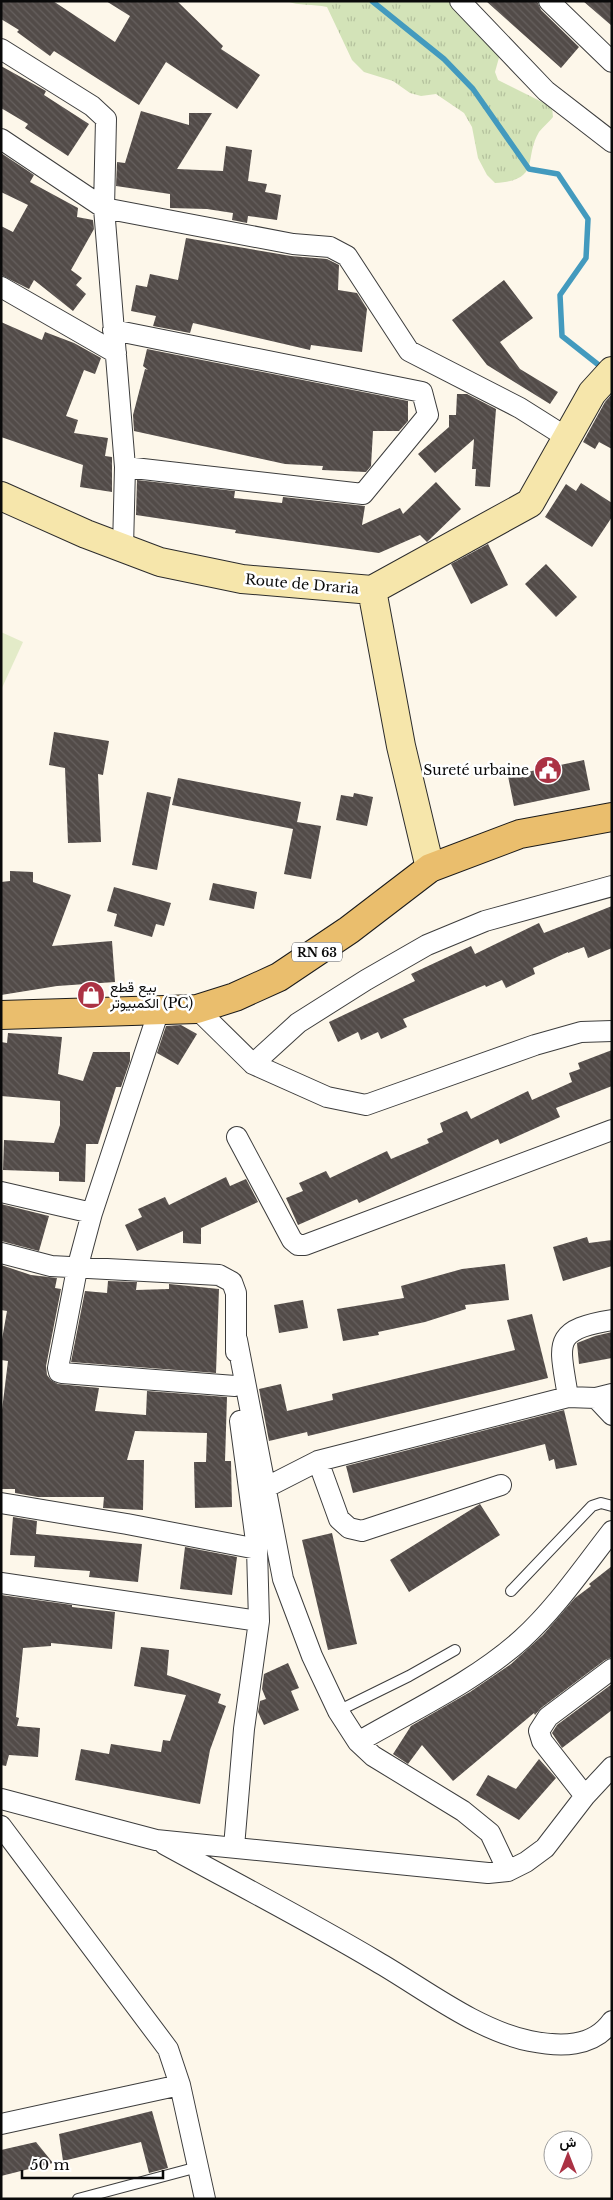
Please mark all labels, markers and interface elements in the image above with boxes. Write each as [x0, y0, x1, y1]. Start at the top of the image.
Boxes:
street label: Route de Draria [244, 570, 360, 598]
public building icon: Sureté urbaine [533, 755, 563, 785]
place label: Sureté urbaine [423, 761, 529, 779]
road number: RN 63 [292, 942, 342, 962]
place label: بيع قطع الكمبيوتر (PC) [109, 978, 193, 1012]
shop icon: بيع قطع الكمبيوتر (PC) [76, 980, 106, 1010]
north arrow [543, 2130, 593, 2180]
text: ش [560, 2133, 577, 2151]
scale bar [22, 2148, 164, 2180]
text: 50 m [30, 2155, 70, 2174]

